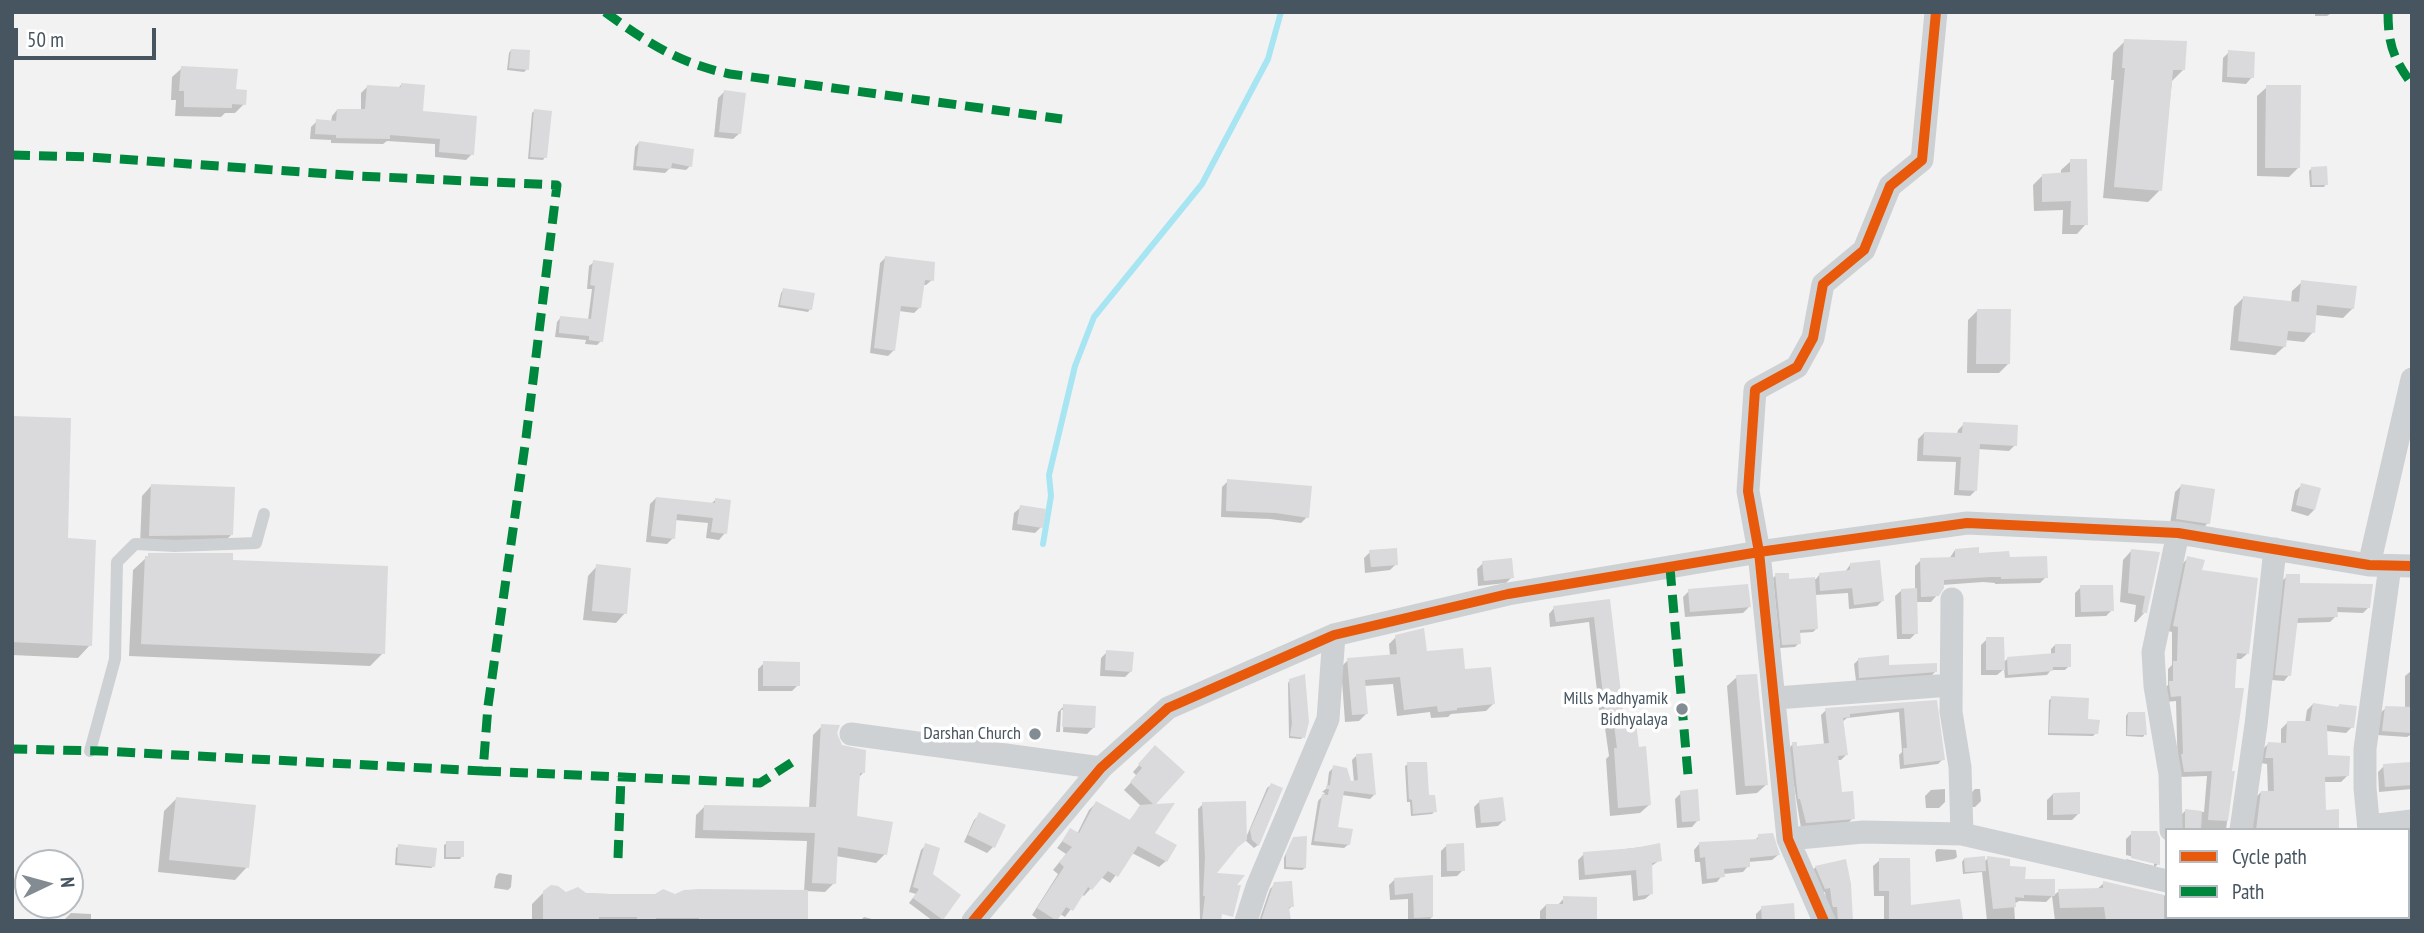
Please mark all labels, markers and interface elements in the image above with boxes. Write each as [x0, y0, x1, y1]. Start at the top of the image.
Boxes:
scale bar [18, 14, 159, 58]
text: 50 m [27, 26, 64, 53]
place label: Mills Madhyamik Bidhyalaya [1563, 688, 1668, 730]
marker: Mills Madhyamik Bidhyalaya [1674, 701, 1690, 717]
place label: Darshan Church [923, 723, 1021, 745]
marker: Darshan Church [1027, 726, 1043, 742]
legend [2165, 828, 2410, 919]
text: Cycle path [2232, 843, 2307, 870]
north arrow [14, 849, 84, 919]
text: N [56, 876, 80, 888]
text: Path [2232, 878, 2264, 905]

